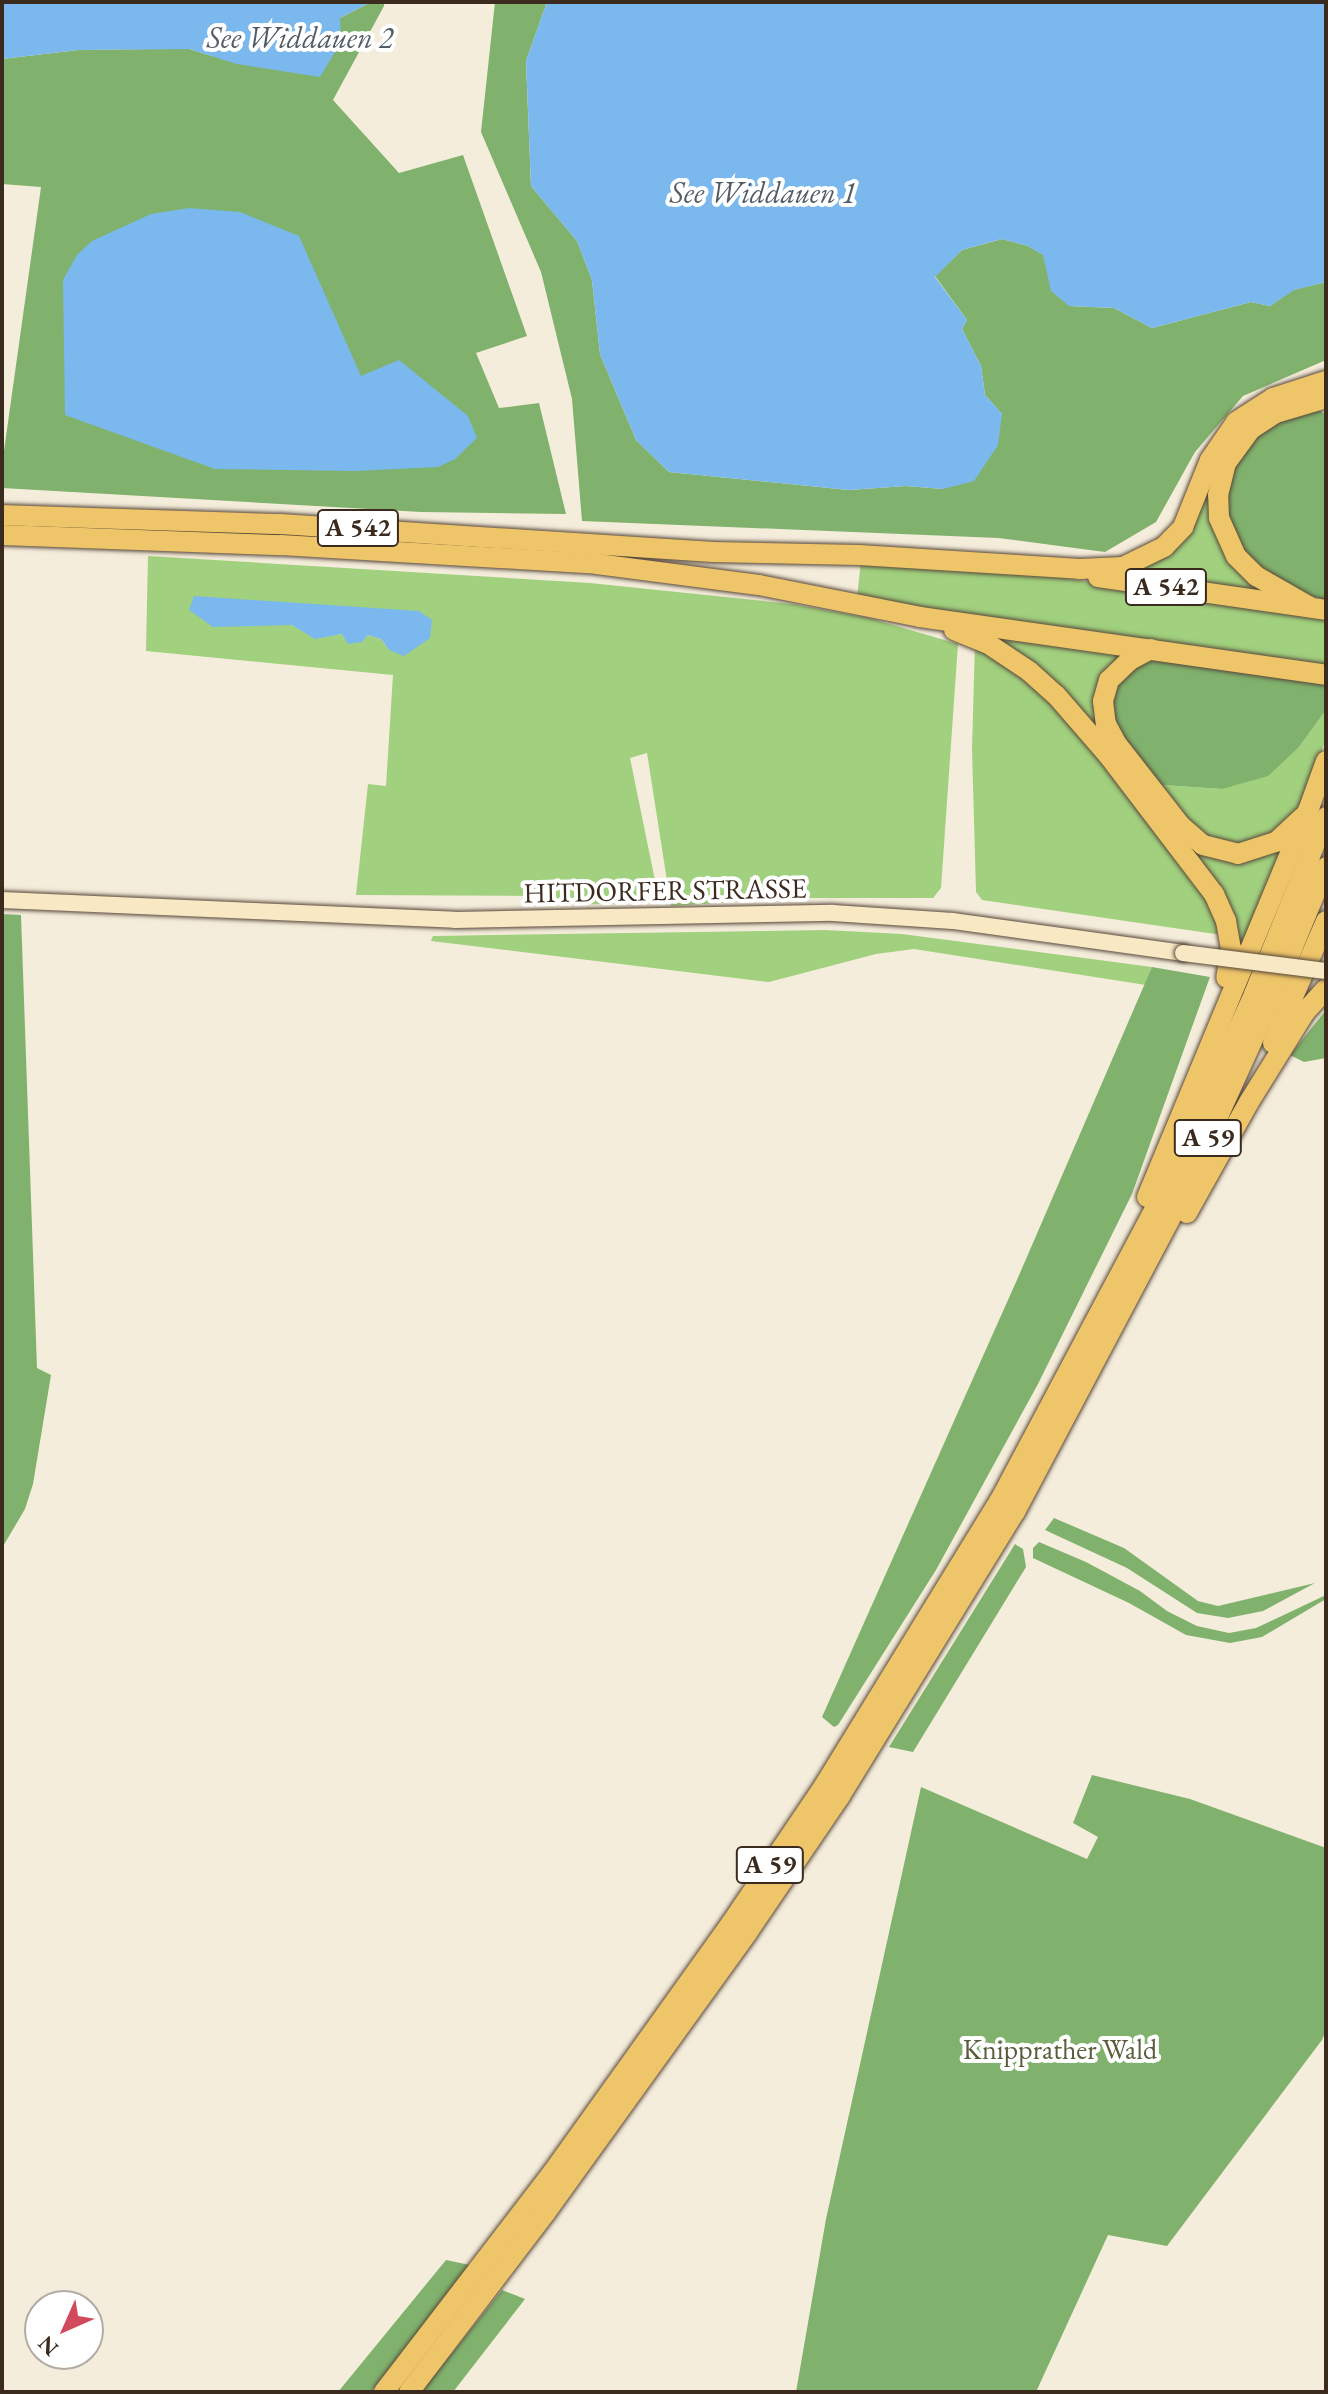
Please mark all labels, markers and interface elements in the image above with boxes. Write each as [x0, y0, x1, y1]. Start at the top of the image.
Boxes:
water label: See Widdauen 2 [207, 20, 393, 56]
water label: See Widdauen 1 [670, 175, 856, 211]
road number: A 542 [316, 506, 400, 550]
road number: A 542 [1124, 565, 1208, 609]
street label: HITDORFER STRASSE [523, 871, 807, 909]
road number: A 59 [1172, 1116, 1244, 1160]
road number: A 59 [734, 1843, 806, 1887]
park label: Knipprather Wald [963, 2032, 1157, 2066]
north arrow [24, 2290, 104, 2370]
text: N [32, 2329, 65, 2362]

